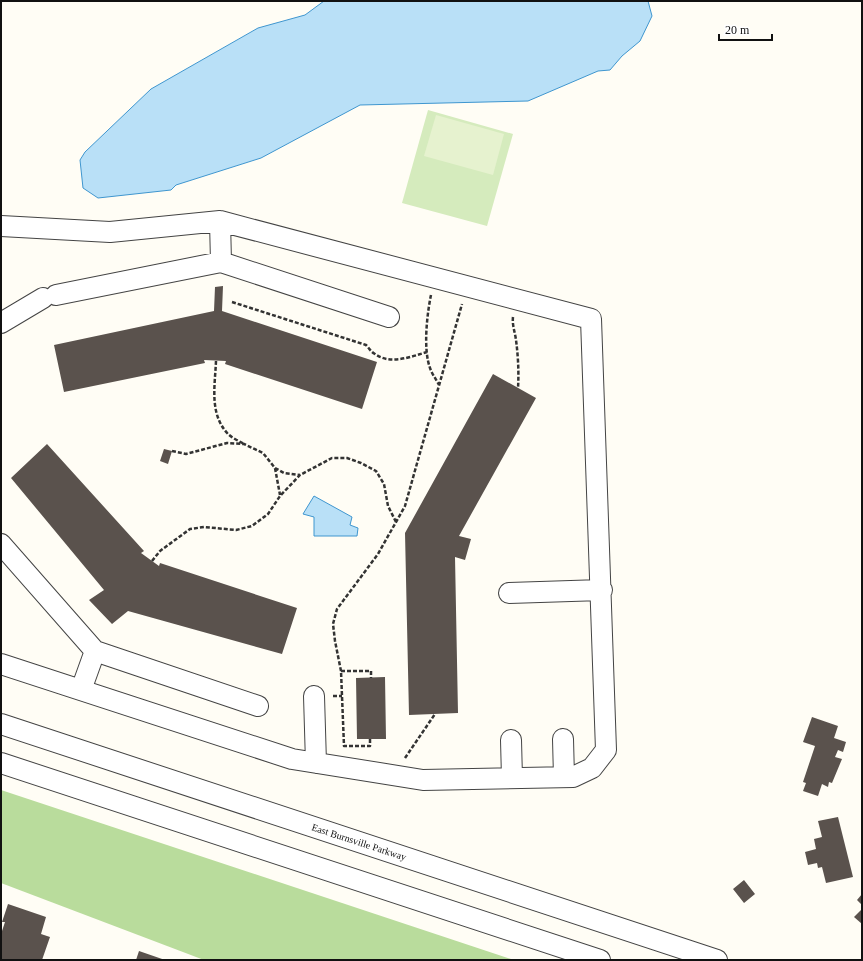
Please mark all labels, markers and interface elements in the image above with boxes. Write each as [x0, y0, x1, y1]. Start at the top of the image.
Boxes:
scale bar [719, 16, 772, 42]
text: 20 m [725, 23, 750, 37]
street label: East Burnsville Parkway [310, 821, 408, 863]

